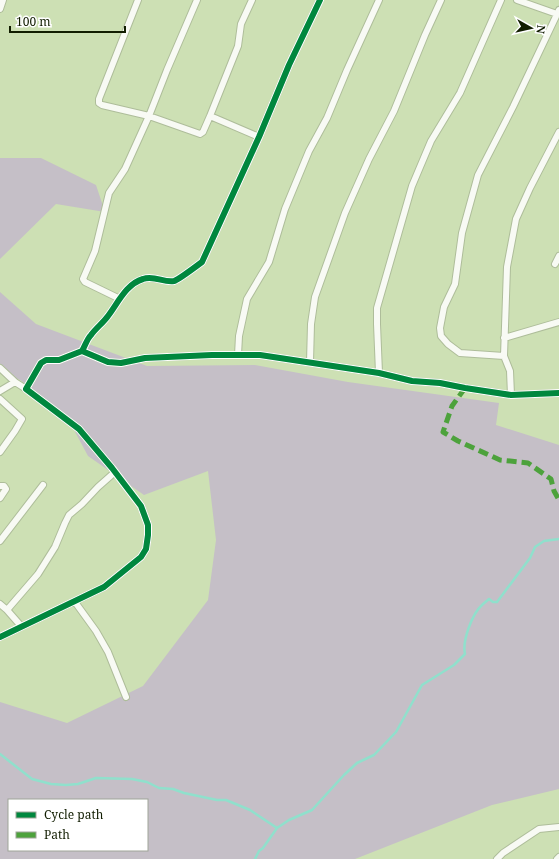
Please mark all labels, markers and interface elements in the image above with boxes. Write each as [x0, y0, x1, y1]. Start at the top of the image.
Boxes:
scale bar [10, 8, 125, 34]
north arrow [511, 8, 551, 48]
text: 100 m [16, 13, 51, 30]
text: N [533, 24, 549, 35]
legend [8, 799, 148, 851]
text: Cycle path [44, 806, 104, 823]
text: Path [44, 826, 70, 843]

